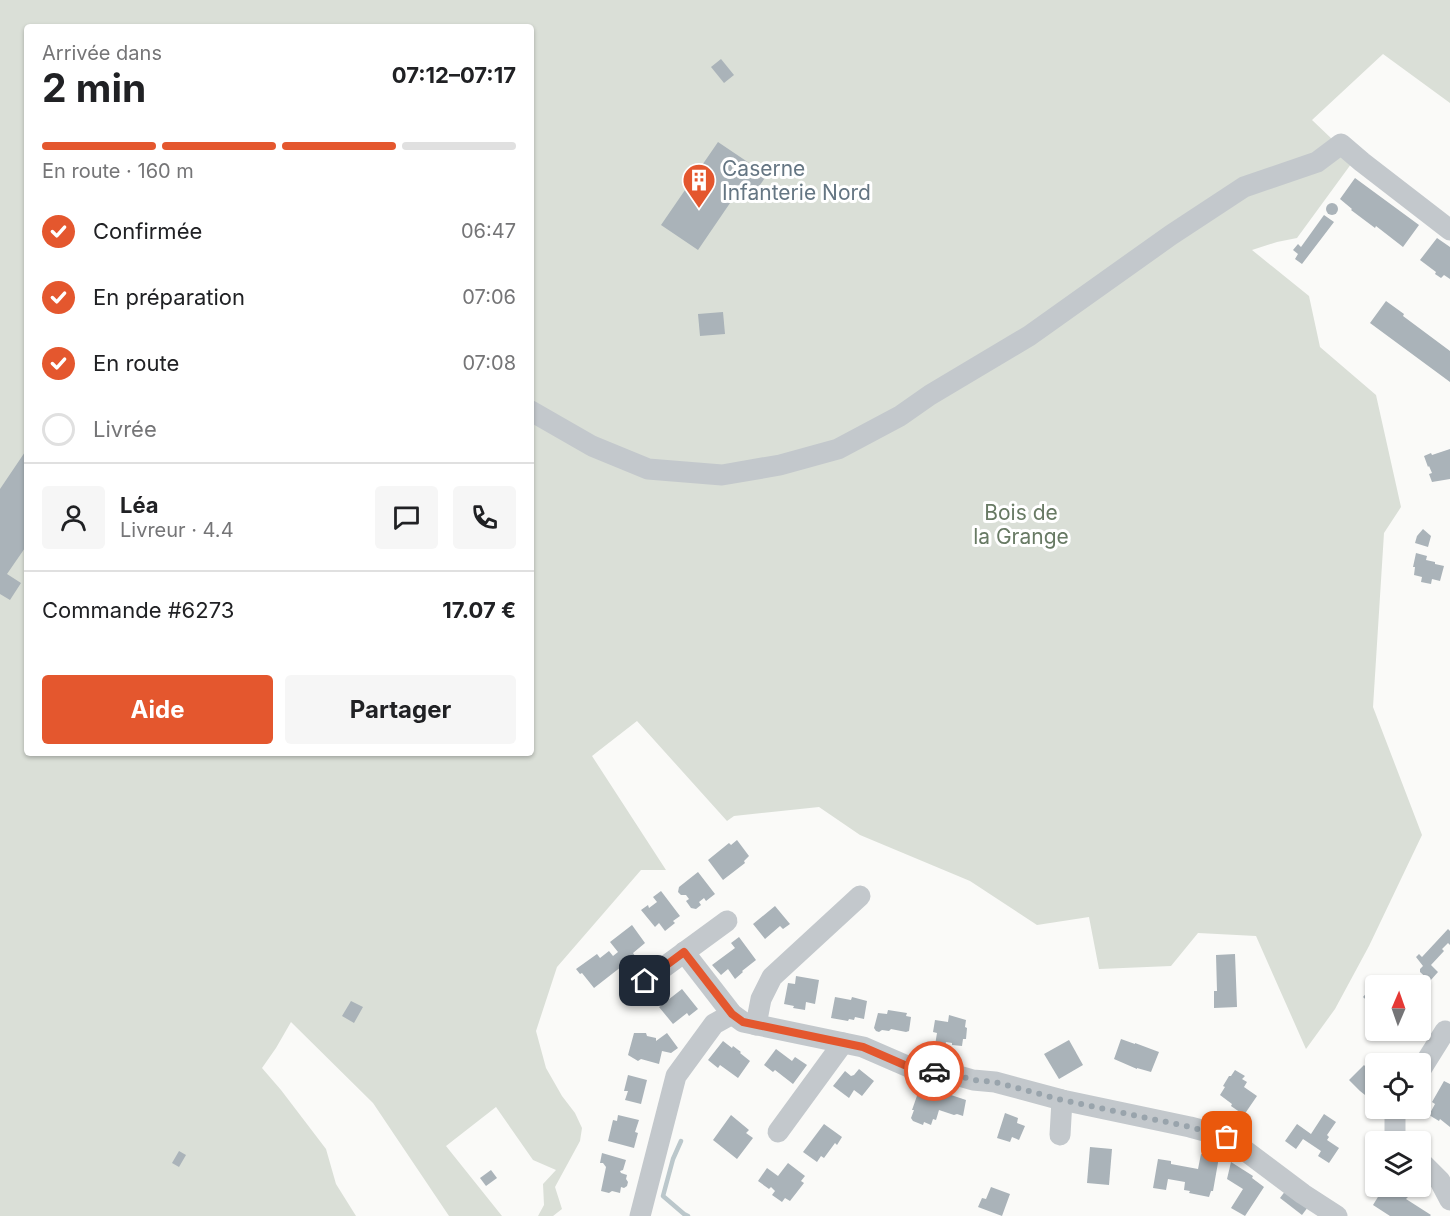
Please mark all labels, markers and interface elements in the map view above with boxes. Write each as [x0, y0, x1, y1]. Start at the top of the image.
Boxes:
text: Arrivée dans [42, 41, 162, 65]
text: 07:12–07:17 [392, 62, 516, 88]
text: 2 min [42, 64, 146, 111]
place label: Caserne Infanterie Nord [722, 156, 871, 205]
text: En route · 160 m [42, 159, 194, 183]
building icon: Caserne Infanterie Nord [681, 162, 717, 209]
icon: check [42, 215, 75, 248]
text: Confirmée [93, 218, 202, 244]
text: 06:47 [461, 219, 516, 243]
icon: check [42, 281, 75, 314]
text: En préparation [93, 284, 245, 310]
text: 07:06 [462, 285, 516, 309]
icon: check [42, 347, 75, 380]
text: En route [93, 350, 179, 376]
text: 07:08 [462, 351, 516, 375]
text: Livrée [93, 416, 157, 442]
button: person [42, 486, 105, 549]
button: chat [375, 486, 438, 549]
button: phone [453, 486, 516, 549]
text: Léa [120, 492, 159, 518]
park label: Bois de la Grange [973, 500, 1069, 549]
text: Livreur · 4.4 [120, 518, 234, 542]
text: Commande #6273 [42, 597, 234, 623]
text: 17.07 € [442, 597, 516, 623]
button: Aide [42, 675, 273, 744]
button: Partager [285, 675, 516, 744]
pin [619, 955, 670, 1006]
icon: home [628, 964, 661, 997]
north arrow [1365, 975, 1431, 1041]
map controls [1365, 975, 1431, 1197]
courier [904, 1041, 964, 1101]
button: locate [1365, 1053, 1431, 1119]
icon: car [918, 1055, 951, 1088]
pin [1201, 1111, 1252, 1162]
icon: bag [1210, 1120, 1243, 1153]
button: layers [1365, 1131, 1431, 1197]

